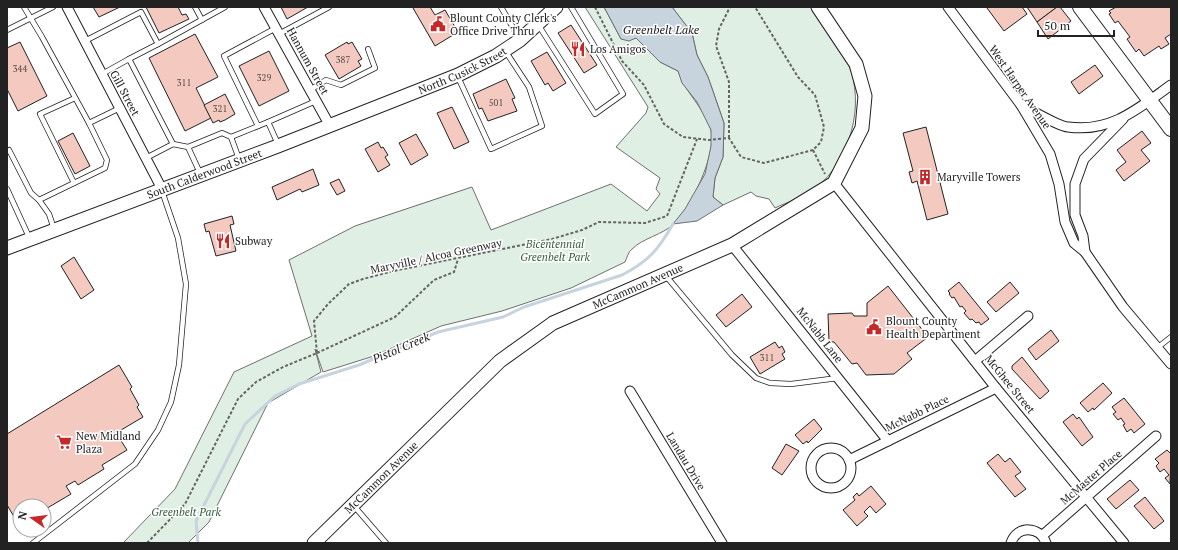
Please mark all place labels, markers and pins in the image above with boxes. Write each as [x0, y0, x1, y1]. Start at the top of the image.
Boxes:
place label: Blount County Clerk's Office Drive Thru [450, 11, 557, 38]
public building icon: Blount County Clerk's Office Drive Thru [429, 15, 447, 33]
restaurant icon: Los Amigos [569, 40, 587, 58]
place label: Los Amigos [590, 42, 647, 56]
building icon: Maryville Towers [916, 168, 934, 186]
place label: Maryville Towers [937, 170, 1021, 184]
restaurant icon: Subway [214, 232, 232, 250]
place label: Subway [235, 234, 273, 248]
place label: Blount County Health Department [886, 314, 981, 341]
public building icon: Blount County Health Department [865, 318, 883, 336]
place label: New Midland Plaza [76, 429, 141, 456]
supermarket icon: New Midland Plaza [55, 433, 73, 451]

